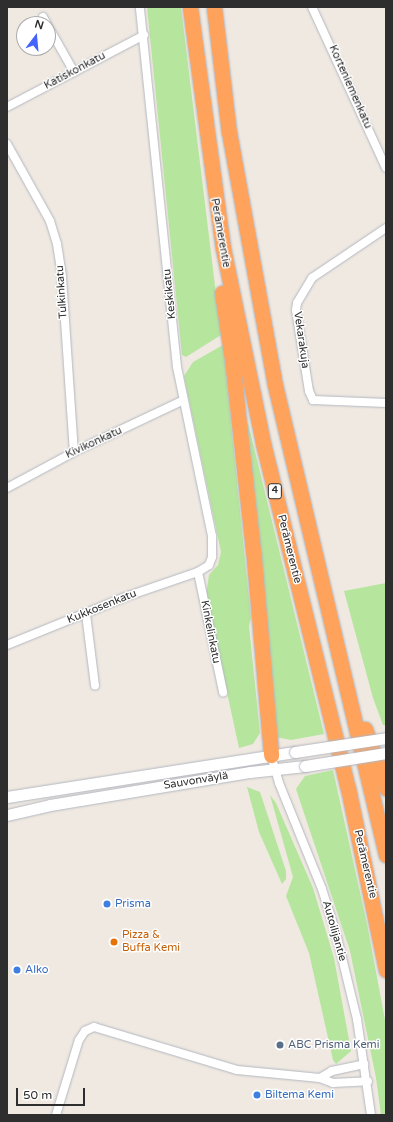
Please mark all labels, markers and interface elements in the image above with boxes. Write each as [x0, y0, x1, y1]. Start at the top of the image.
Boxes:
north arrow [16, 16, 56, 56]
text: N [33, 17, 45, 32]
street label: Korteniemenkatu [326, 43, 374, 131]
street label: Katiskonkatu [42, 49, 108, 93]
street label: Perämerentie [207, 197, 233, 269]
street label: Tulkinkatu [54, 265, 70, 319]
street label: Keskikatu [161, 268, 179, 320]
street label: Vekarakuja [290, 311, 312, 369]
street label: Kivikonkatu [64, 424, 124, 462]
road number: 4 [267, 483, 283, 499]
street label: Perämerentie [274, 513, 304, 585]
street label: Kukkosenkatu [65, 587, 139, 627]
street label: Kinkelinkatu [197, 599, 223, 665]
street label: Sauvonväylä [163, 769, 229, 793]
street label: Perämerentie [351, 828, 379, 900]
place label: Prisma [115, 897, 151, 911]
marker: Prisma [102, 899, 112, 909]
street label: Autoilijantie [319, 899, 349, 963]
place label: Pizza & Buffa Kemi [122, 929, 180, 955]
marker: Pizza & Buffa Kemi [109, 937, 119, 947]
place label: Alko [25, 963, 48, 977]
marker: Alko [12, 965, 22, 975]
place label: ABC Prisma Kemi [288, 1038, 379, 1052]
marker: ABC Prisma Kemi [275, 1040, 285, 1050]
scale bar [18, 1080, 87, 1106]
text: 50 m [23, 1088, 52, 1102]
place label: Biltema Kemi [265, 1088, 334, 1102]
marker: Biltema Kemi [252, 1090, 262, 1100]

